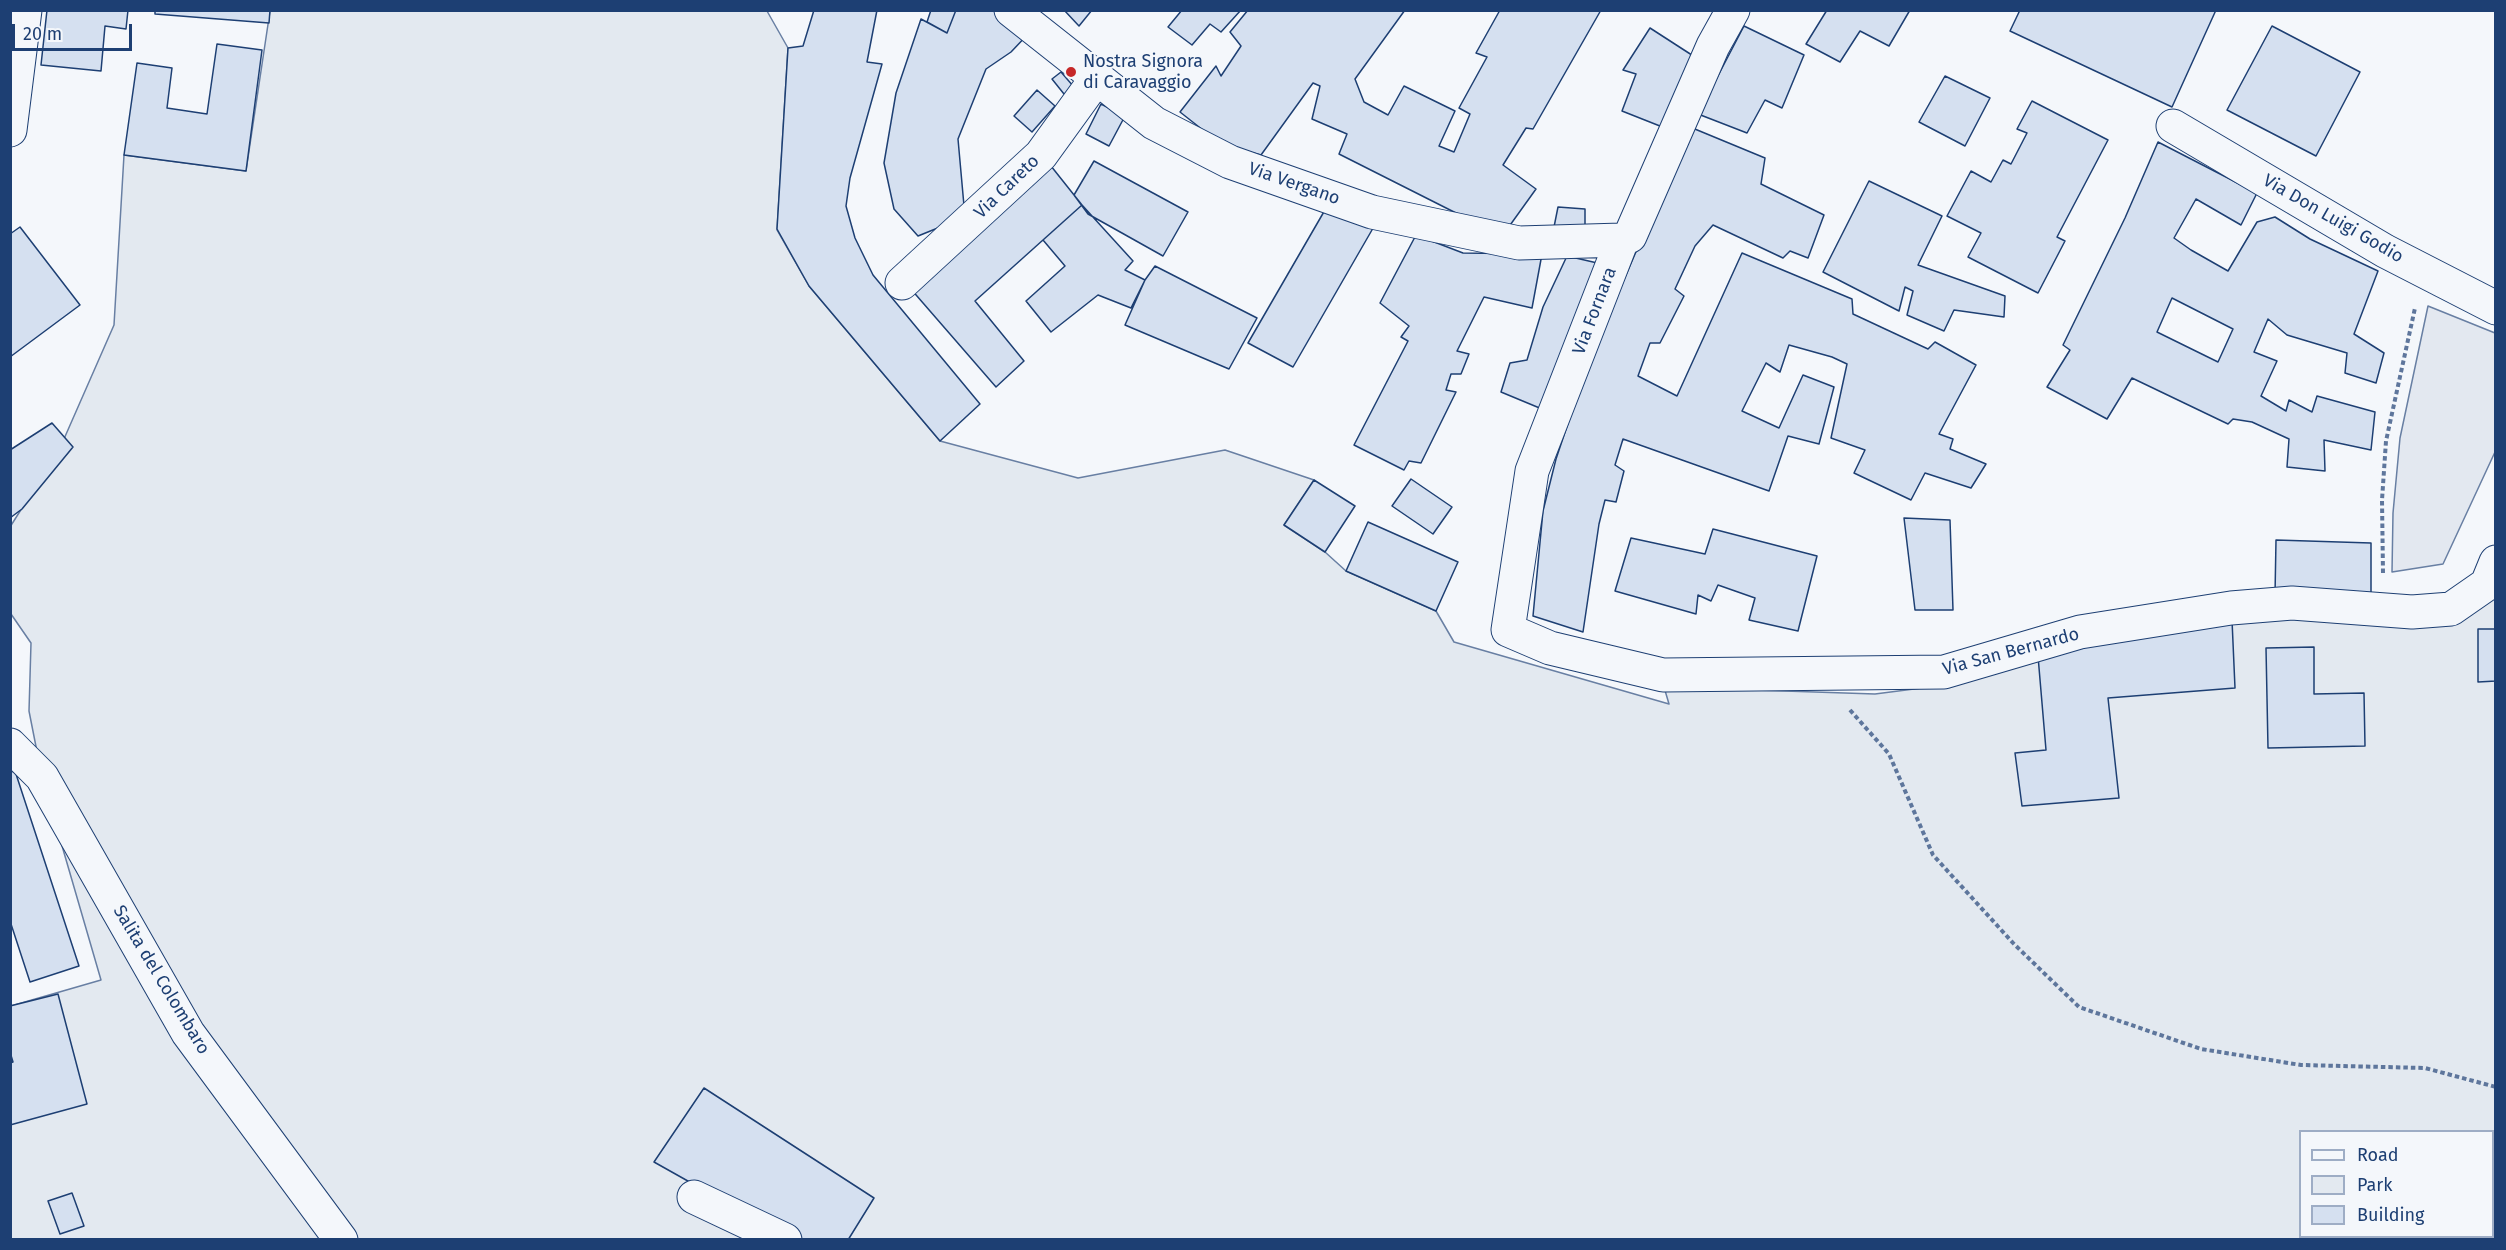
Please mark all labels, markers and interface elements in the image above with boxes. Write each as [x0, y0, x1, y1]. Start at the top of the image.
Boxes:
scale bar [15, 12, 135, 50]
text: 20 m [23, 23, 62, 45]
place label: Nostra Signora di Caravaggio [1083, 51, 1203, 94]
marker: Nostra Signora di Caravaggio [1064, 65, 1078, 79]
street label: Via Careto [970, 151, 1044, 223]
street label: Via Vergano [1245, 158, 1343, 210]
street label: Via Don Luigi Godio [2259, 170, 2407, 268]
street label: Via Fornara [1568, 264, 1622, 358]
street label: Via San Bernardo [1940, 623, 2082, 681]
street label: Salita del Colombaro [108, 902, 214, 1058]
legend [2299, 1130, 2494, 1238]
text: Road [2357, 1144, 2399, 1166]
text: Park [2357, 1174, 2392, 1196]
text: Building [2357, 1204, 2424, 1226]

